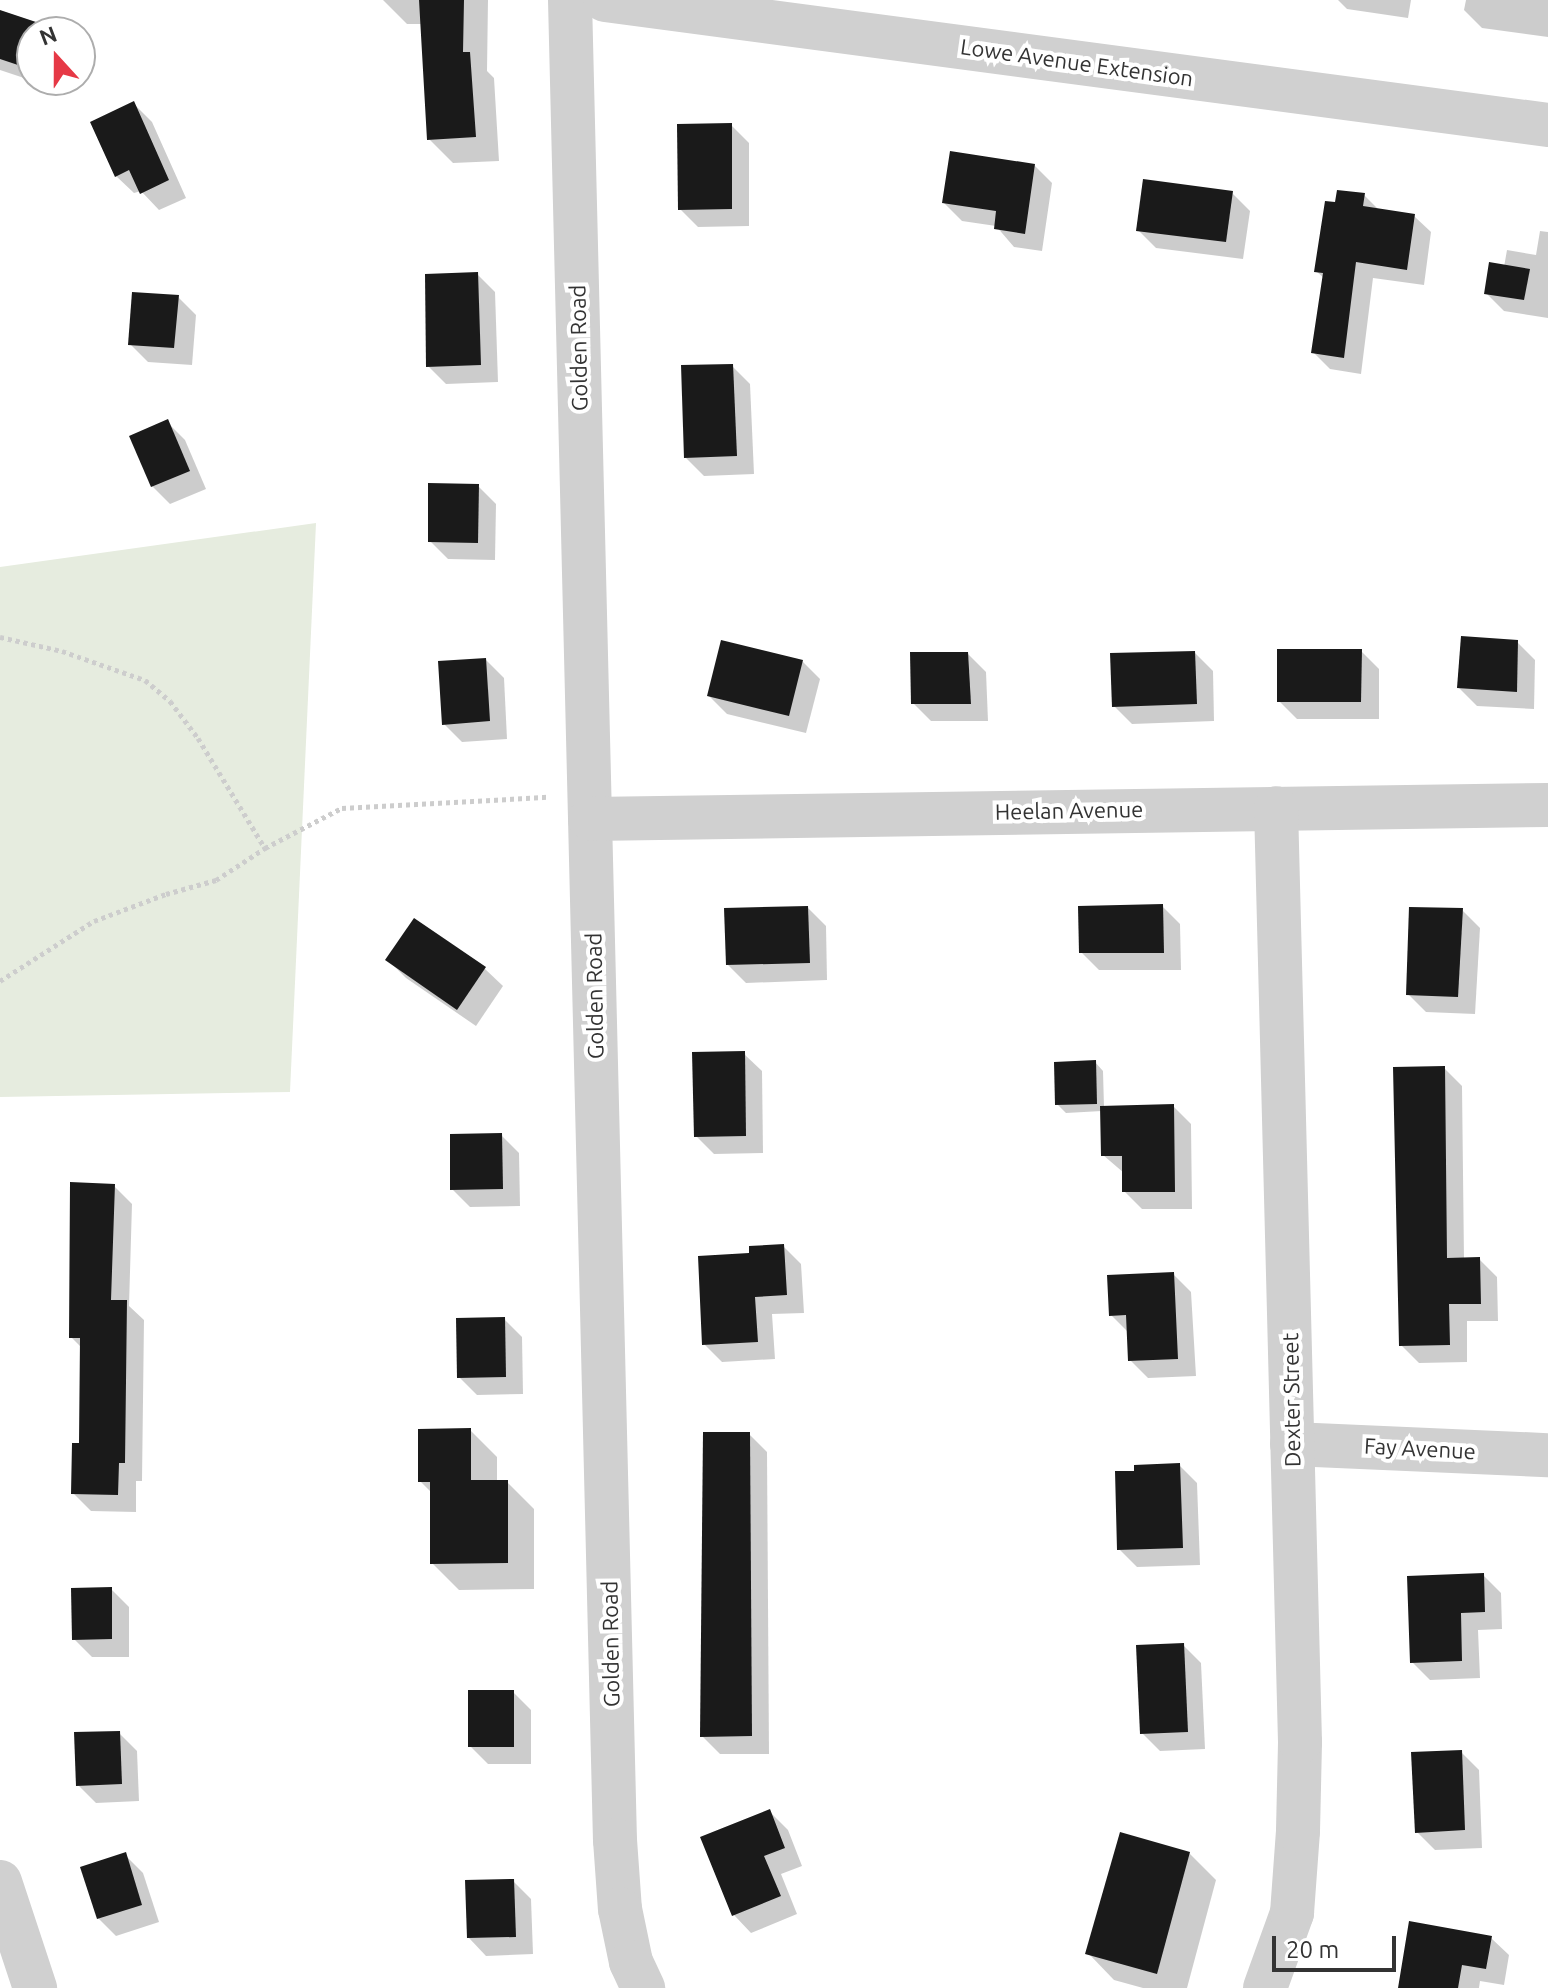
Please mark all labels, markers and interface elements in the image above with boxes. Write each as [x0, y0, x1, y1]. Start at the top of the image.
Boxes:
north arrow [16, 16, 96, 96]
text: N [36, 20, 60, 50]
street label: Lowe Avenue Extension [959, 33, 1195, 91]
street label: Golden Road [564, 285, 592, 411]
street label: Heelan Avenue [995, 796, 1143, 824]
street label: Golden Road [580, 933, 608, 1059]
street label: Dexter Street [1277, 1333, 1305, 1467]
street label: Fay Avenue [1363, 1432, 1477, 1464]
street label: Golden Road [596, 1581, 624, 1707]
scale bar [1276, 1920, 1400, 1970]
text: 20 m [1286, 1936, 1339, 1963]

